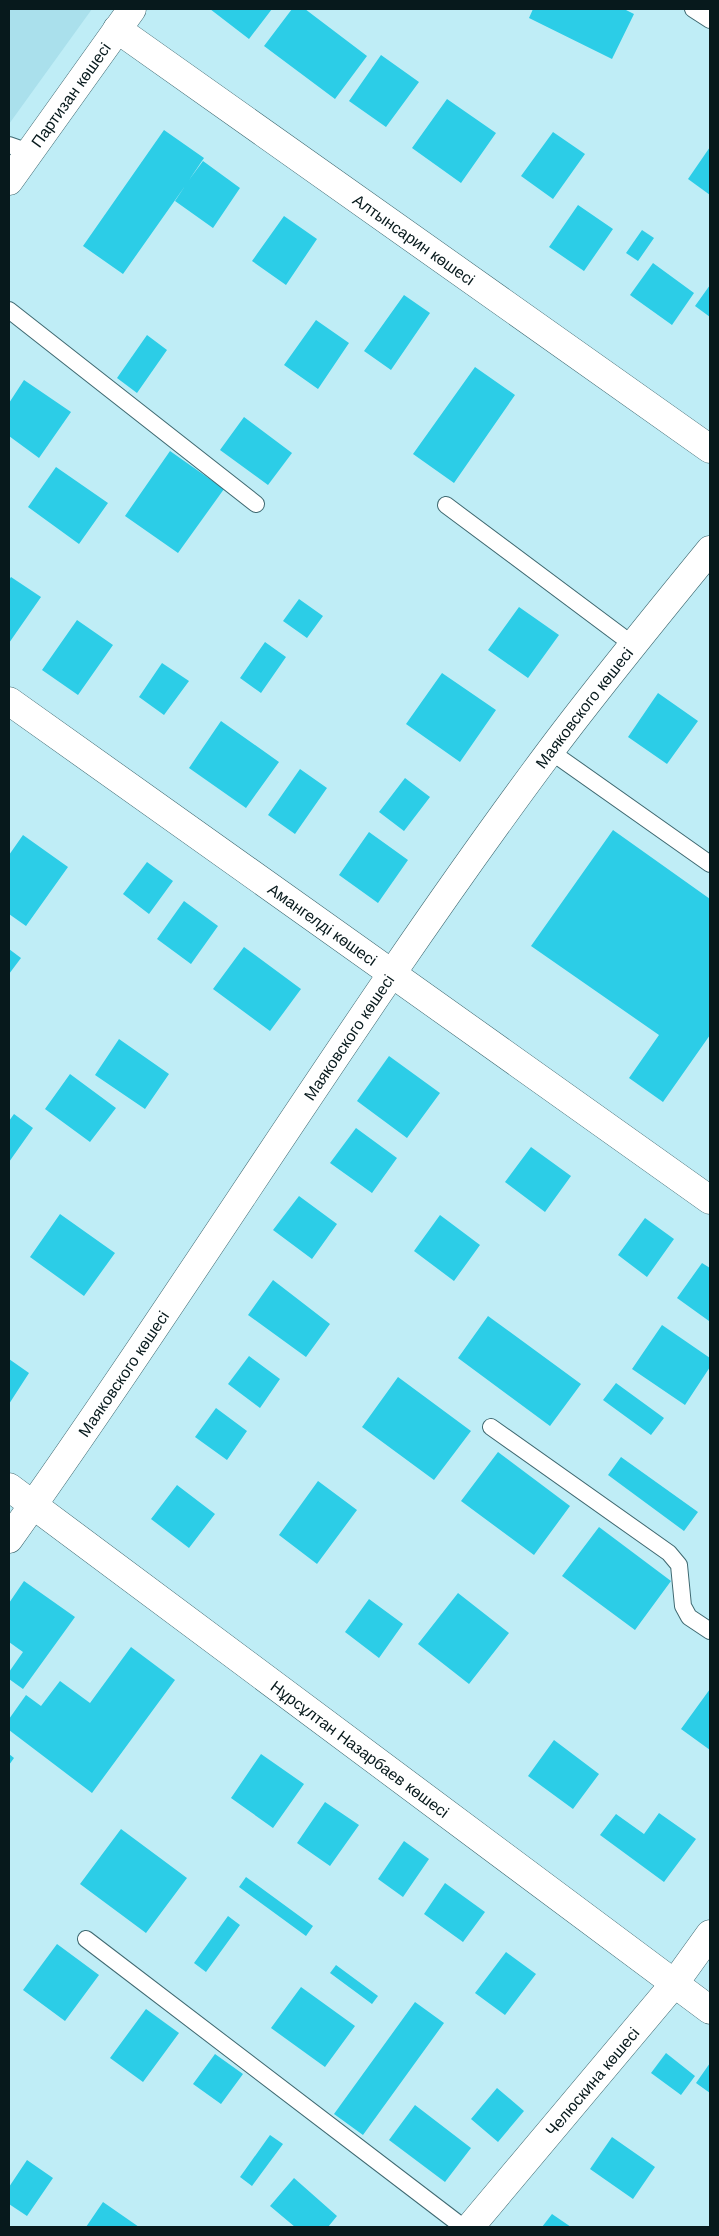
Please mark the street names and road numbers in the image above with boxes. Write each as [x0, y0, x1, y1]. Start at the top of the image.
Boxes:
street label: Партизан көшесі [28, 40, 114, 150]
street label: Алтынсарин көшесі [350, 191, 478, 289]
street label: Маяковского көшесі [533, 644, 636, 772]
street label: Амангелді көшесі [265, 880, 380, 969]
street label: Маяковского көшесі [301, 972, 398, 1103]
street label: Маяковского көшесі [75, 1308, 172, 1440]
street label: Нұрсұлтан Назарбаев көшесі [268, 1678, 452, 1821]
street label: Челюскина көшесі [542, 2024, 643, 2139]

